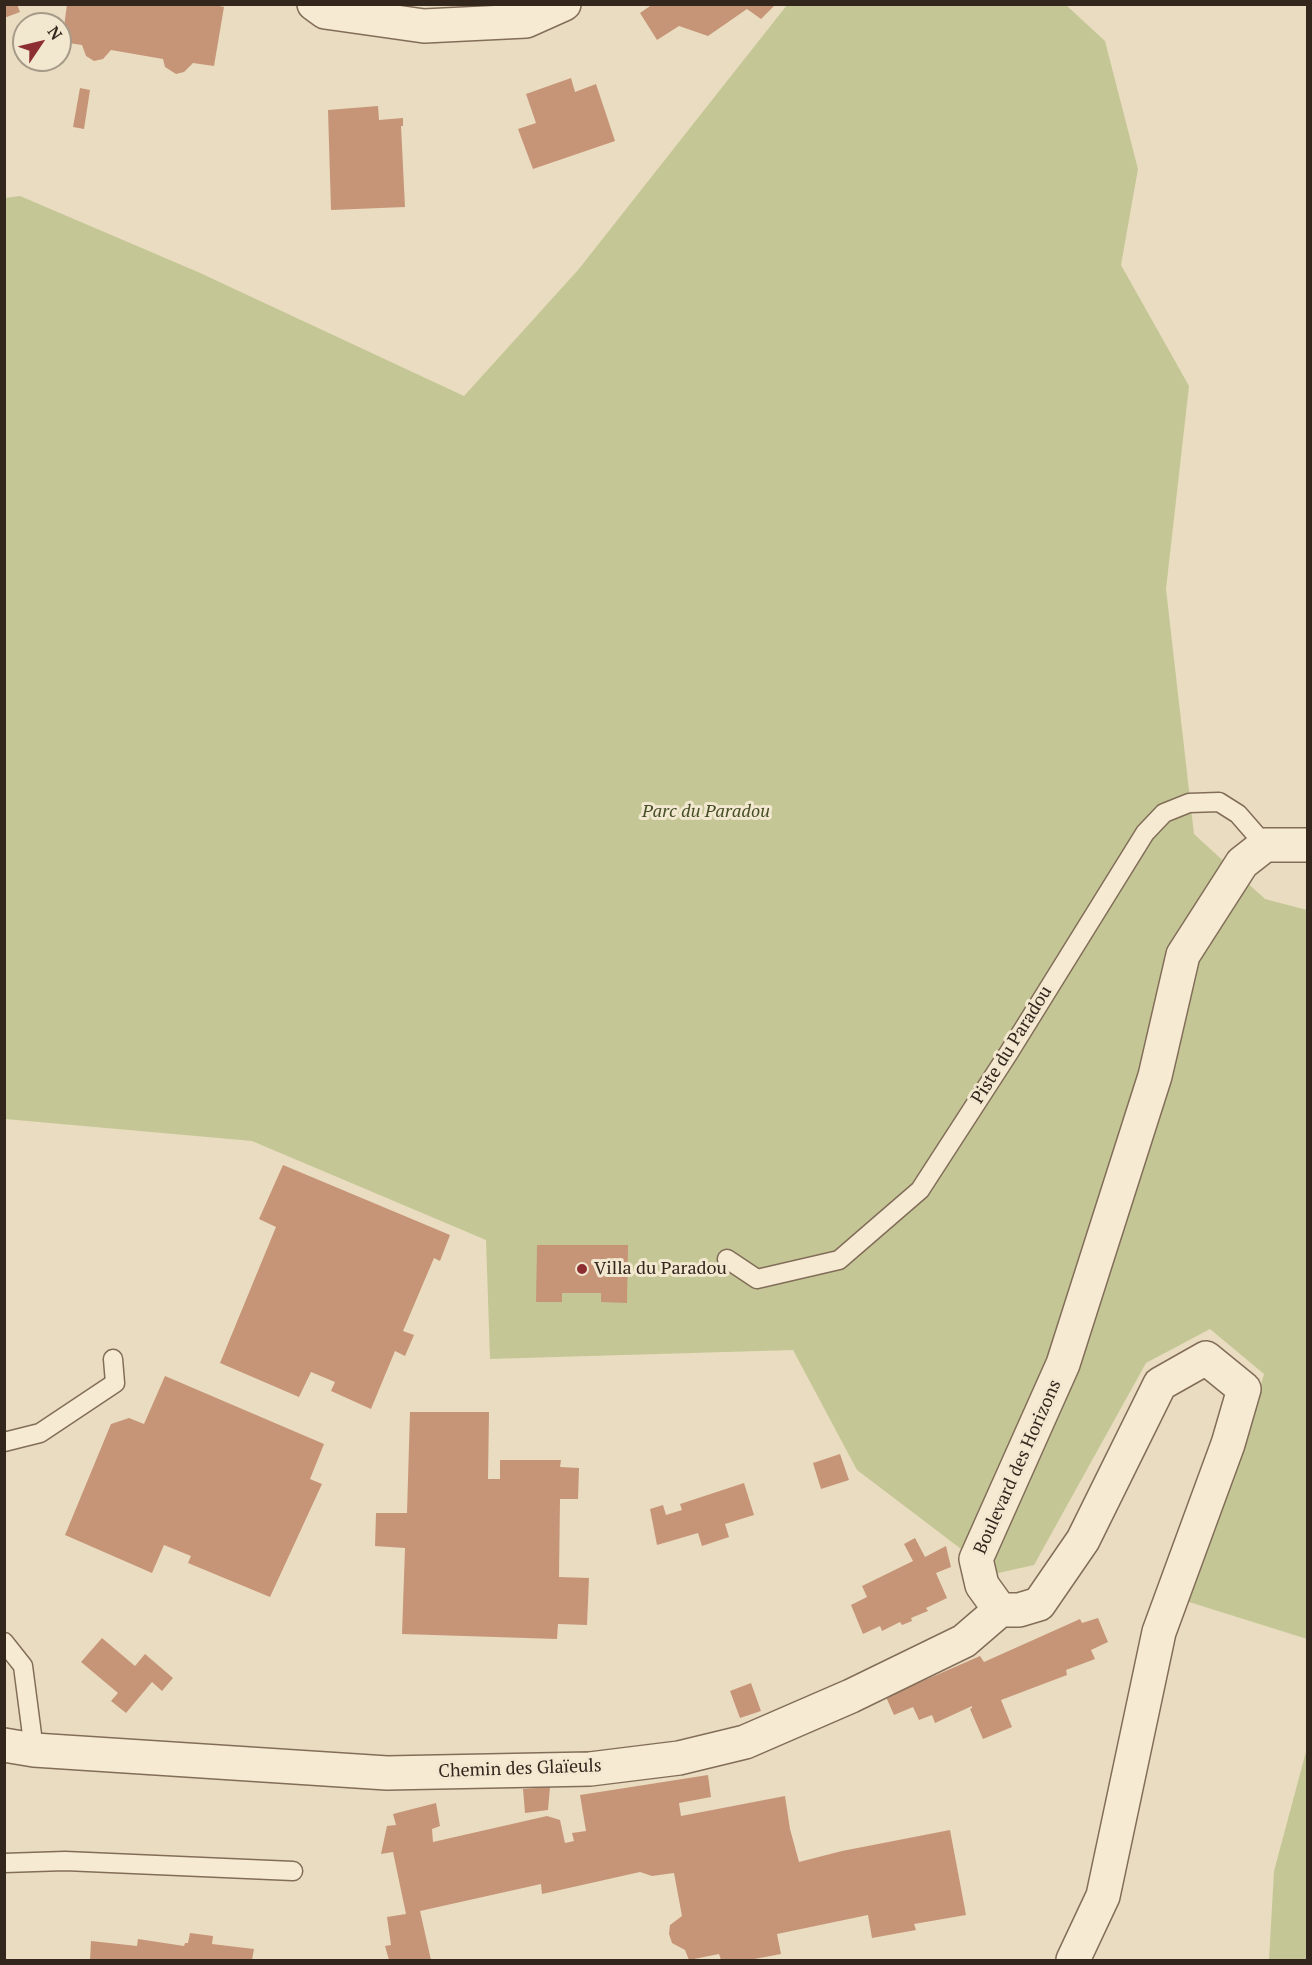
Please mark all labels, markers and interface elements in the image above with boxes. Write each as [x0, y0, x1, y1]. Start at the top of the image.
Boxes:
north arrow [12, 12, 72, 72]
text: N [43, 22, 68, 44]
park label: Parc du Paradou [642, 801, 770, 823]
street label: Piste du Paradou [967, 982, 1057, 1108]
place label: Villa du Paradou [594, 1258, 727, 1280]
marker: Villa du Paradou [575, 1262, 589, 1276]
street label: Boulevard des Horizons [970, 1376, 1066, 1558]
street label: Chemin des Glaïeuls [438, 1755, 602, 1783]

